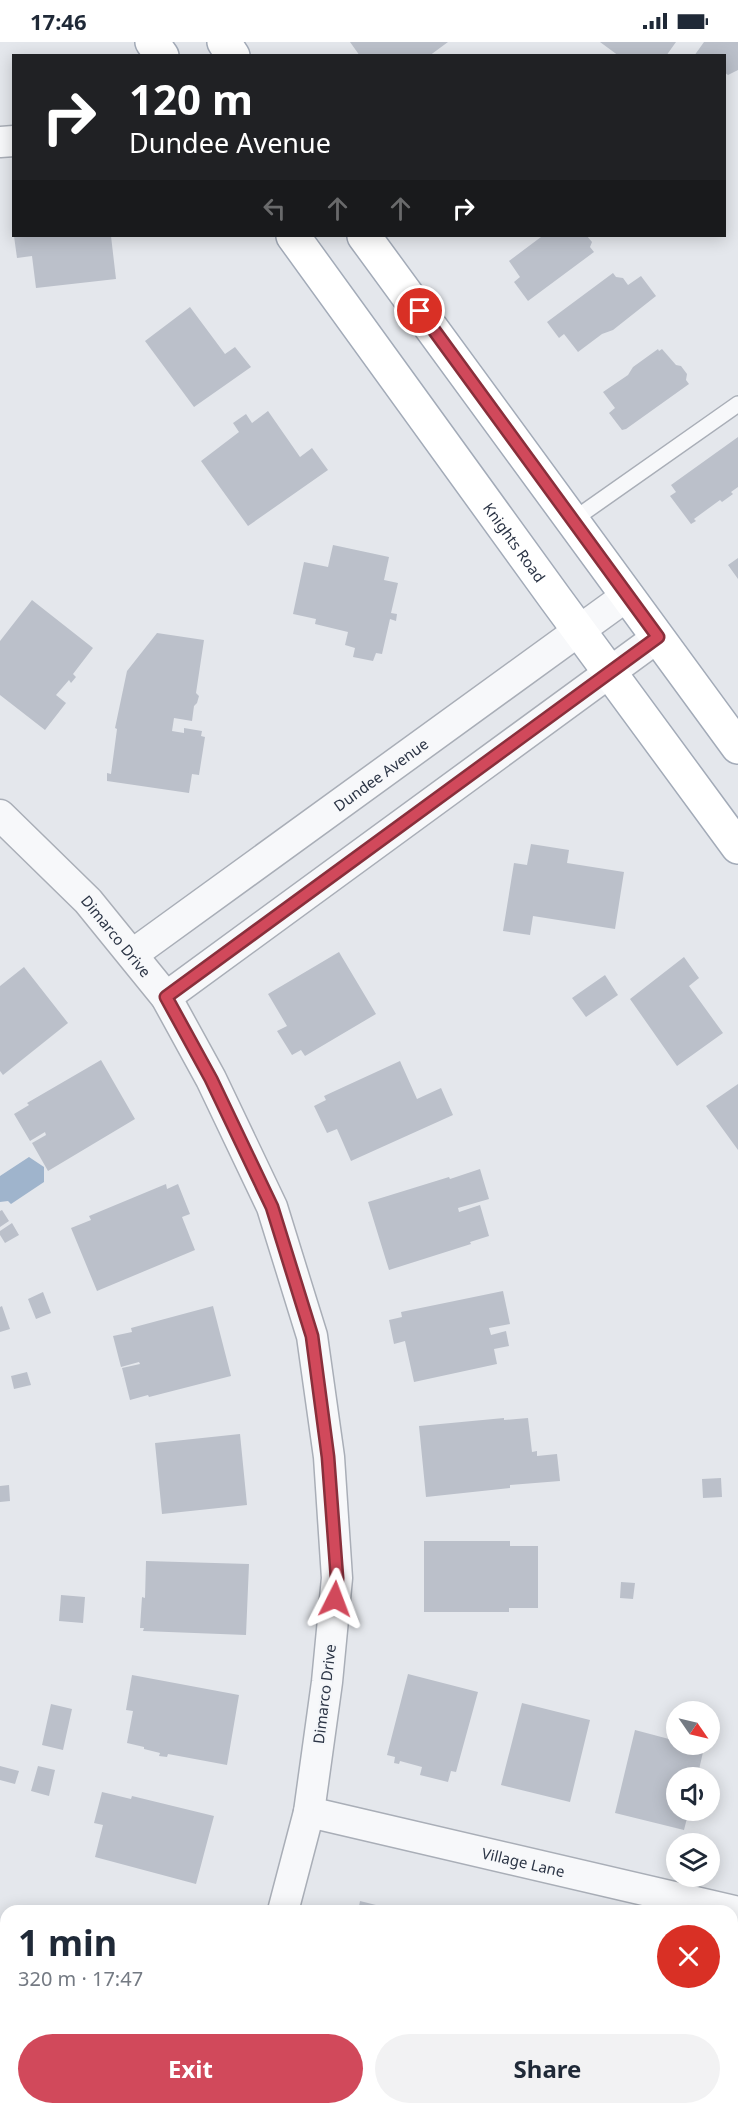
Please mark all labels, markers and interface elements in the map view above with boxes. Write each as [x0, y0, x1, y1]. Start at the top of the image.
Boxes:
text: 17:46 [30, 6, 87, 36]
text: 120 m [129, 70, 253, 127]
icon: right [30, 78, 108, 156]
text: Dundee Avenue [129, 124, 331, 161]
icon: left [258, 192, 291, 225]
icon: ahead [321, 192, 354, 225]
icon: ahead [384, 192, 417, 225]
icon: right [447, 192, 480, 225]
pin [394, 285, 445, 336]
icon: arrive [403, 294, 436, 327]
street label: Knights Road [479, 498, 550, 586]
street label: Dundee Avenue [329, 733, 432, 815]
street label: Dimarco Drive [77, 891, 156, 981]
position arrow [303, 1567, 367, 1631]
street label: Dimarco Drive [308, 1643, 340, 1745]
north arrow [666, 1701, 720, 1755]
map controls [666, 1701, 720, 1887]
button: sound [666, 1767, 720, 1821]
button: layers [666, 1833, 720, 1887]
street label: Village Lane [480, 1843, 567, 1881]
text: 1 min [18, 1918, 117, 1967]
button: close [657, 1925, 720, 1988]
text: 320 m · 17:47 [18, 1965, 143, 1992]
button: Exit [18, 2034, 363, 2103]
button: Share [375, 2034, 720, 2103]

